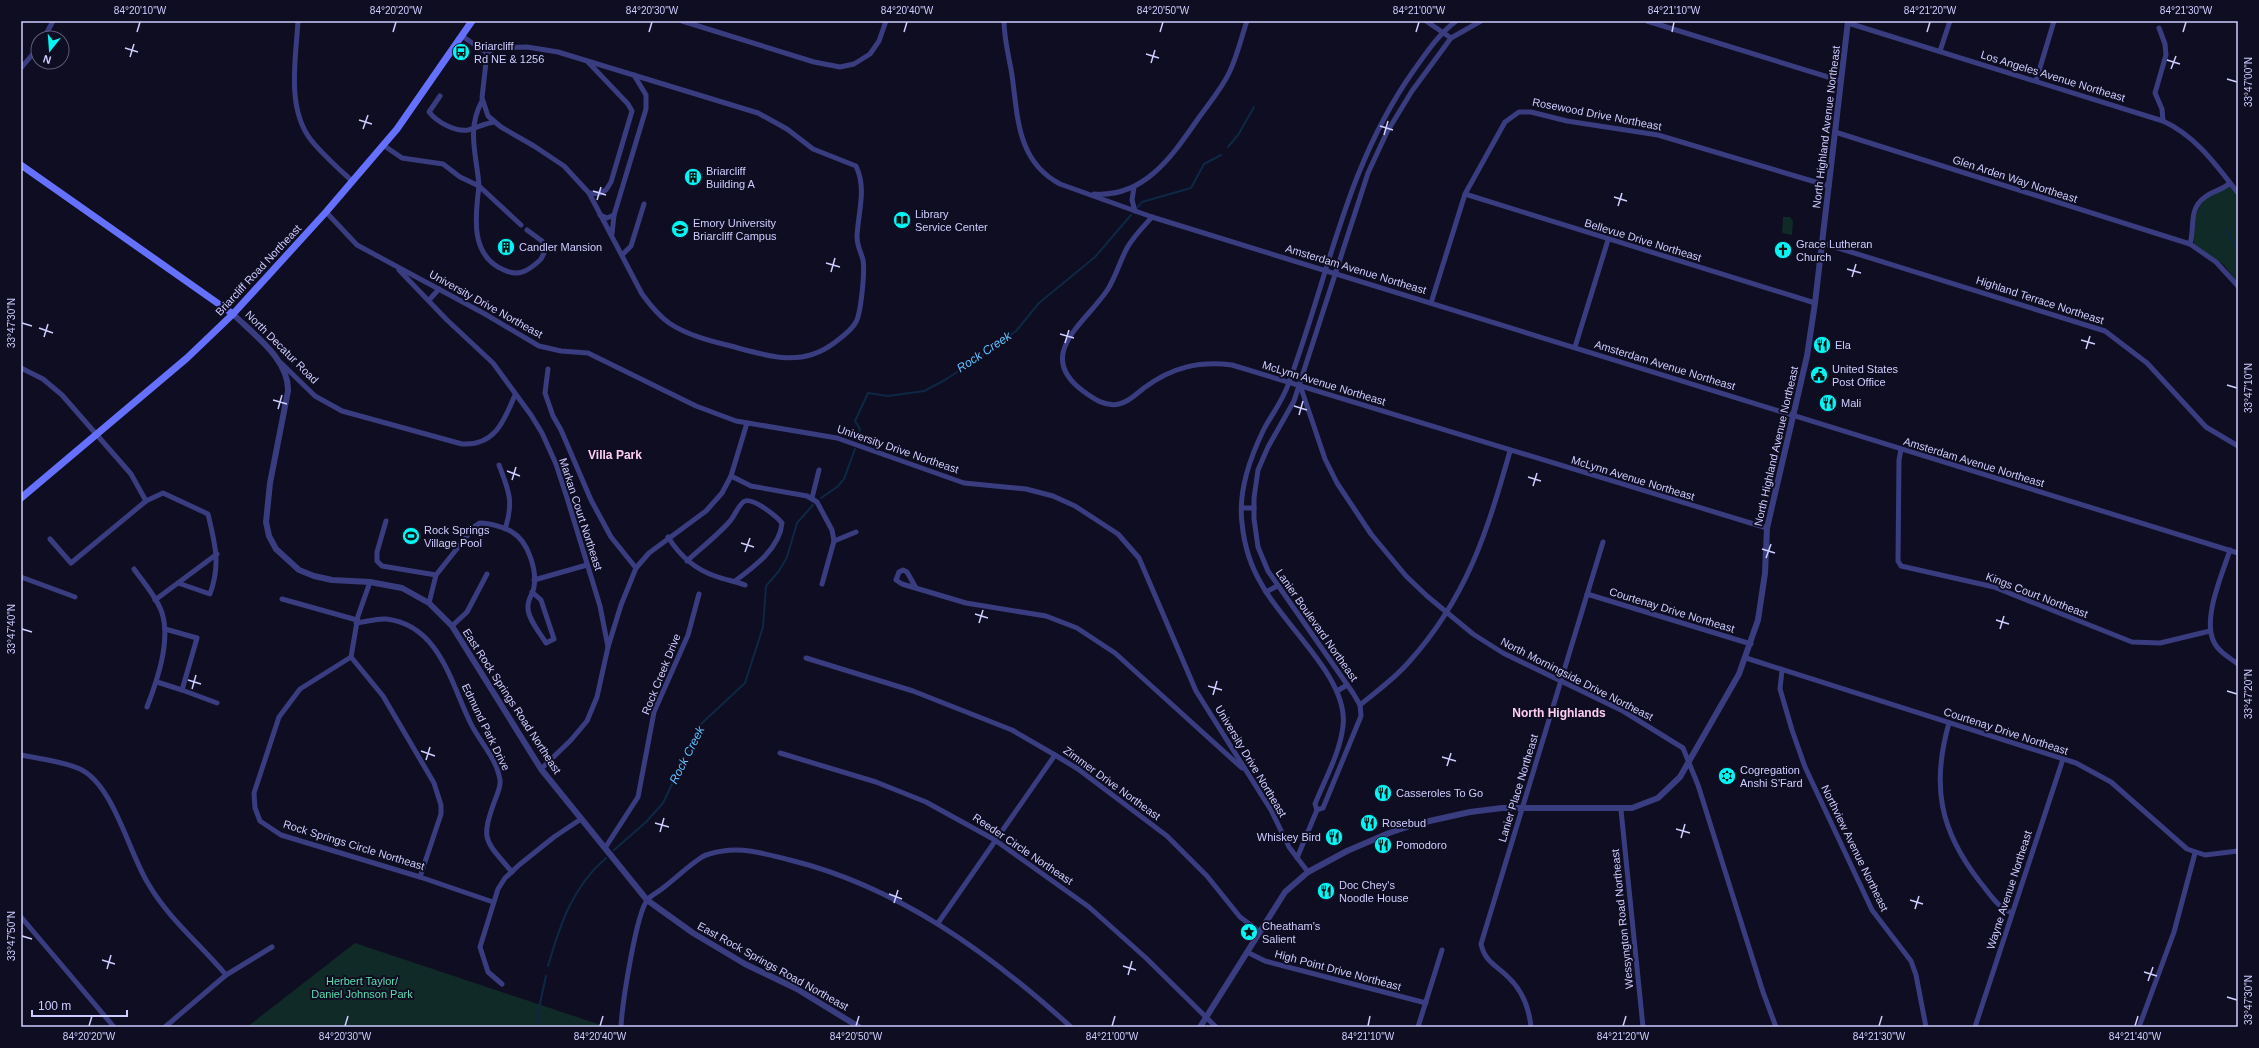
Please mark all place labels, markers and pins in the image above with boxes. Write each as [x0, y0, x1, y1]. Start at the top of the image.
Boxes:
place label: Briarcliff Rd NE & 1256 [474, 40, 544, 65]
bus stop icon: Briarcliff Rd NE & 1256 [451, 42, 471, 62]
place label: Briarcliff Building A [706, 165, 756, 190]
building icon: Briarcliff Building A [683, 167, 703, 187]
place label: Library Service Center [915, 208, 988, 233]
library icon: Library Service Center [892, 210, 912, 230]
place label: Emory University Briarcliff Campus [693, 217, 777, 242]
school or university icon: Emory University Briarcliff Campus [670, 219, 690, 239]
building icon: Candler Mansion [496, 237, 516, 257]
place label: Grace Lutheran Church [1796, 238, 1872, 263]
church icon: Grace Lutheran Church [1773, 240, 1793, 260]
place label: Candler Mansion [519, 241, 602, 253]
restaurant icon: Ela [1812, 335, 1832, 355]
place label: Ela [1835, 339, 1852, 351]
place label: United States Post Office [1832, 363, 1899, 388]
public building icon: United States Post Office [1809, 365, 1829, 385]
restaurant icon: Mali [1818, 393, 1838, 413]
place label: Mali [1841, 397, 1861, 409]
place label: Rock Springs Village Pool [424, 524, 490, 549]
sports icon: Rock Springs Village Pool [401, 526, 421, 546]
place label: Cogregation Anshi S'Fard [1740, 764, 1803, 789]
synagogue icon: Cogregation Anshi S'Fard [1717, 766, 1737, 786]
restaurant icon: Casseroles To Go [1373, 783, 1393, 803]
place label: Casseroles To Go [1396, 787, 1483, 799]
restaurant icon: Rosebud [1359, 813, 1379, 833]
place label: Rosebud [1382, 817, 1426, 829]
restaurant icon: Whiskey Bird [1324, 827, 1344, 847]
place label: Whiskey Bird [1257, 831, 1321, 843]
restaurant icon: Pomodoro [1373, 835, 1393, 855]
place label: Pomodoro [1396, 839, 1447, 851]
place label: Doc Chey's Noodle House [1339, 879, 1409, 904]
restaurant icon: Doc Chey's Noodle House [1316, 881, 1336, 901]
place label: Cheatham's Salient [1262, 920, 1321, 945]
place icon: Cheatham's Salient [1239, 922, 1259, 942]

